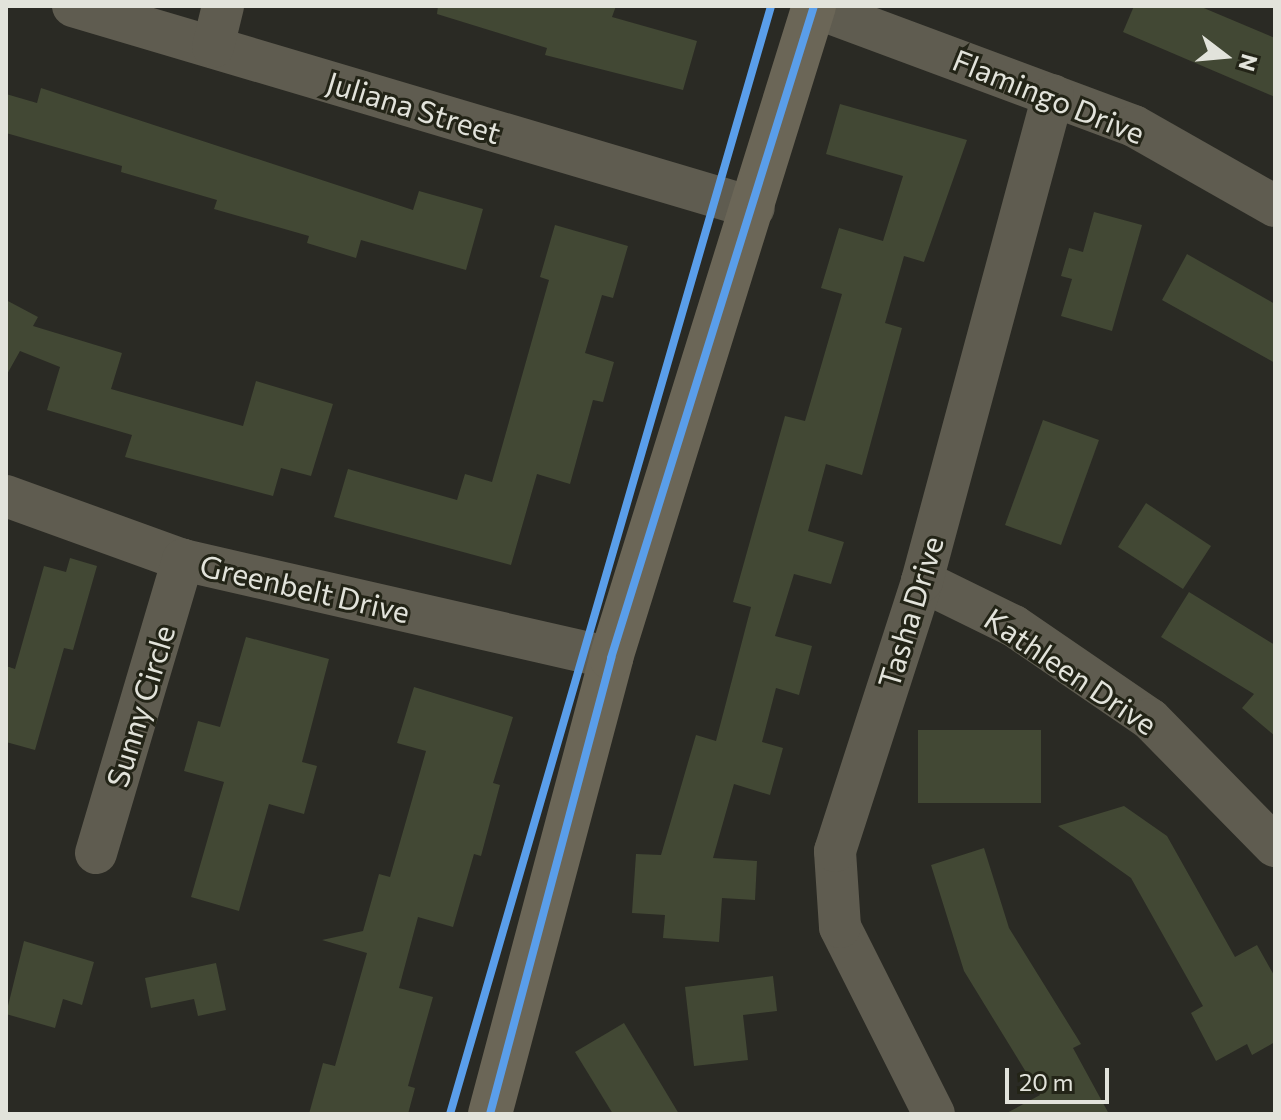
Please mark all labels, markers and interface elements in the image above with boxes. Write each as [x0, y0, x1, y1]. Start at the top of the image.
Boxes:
north arrow [1185, 16, 1265, 96]
street label: Flamingo Drive [948, 41, 1150, 151]
text: N [1233, 51, 1264, 74]
street label: Juliana Street [323, 63, 505, 151]
street label: Tasha Drive [870, 532, 950, 692]
street label: Greenbelt Drive [197, 546, 413, 630]
street label: Kathleen Drive [978, 600, 1164, 742]
street label: Sunny Circle [98, 621, 182, 791]
scale bar [1009, 1052, 1113, 1102]
text: 20 m [1019, 1067, 1073, 1096]

